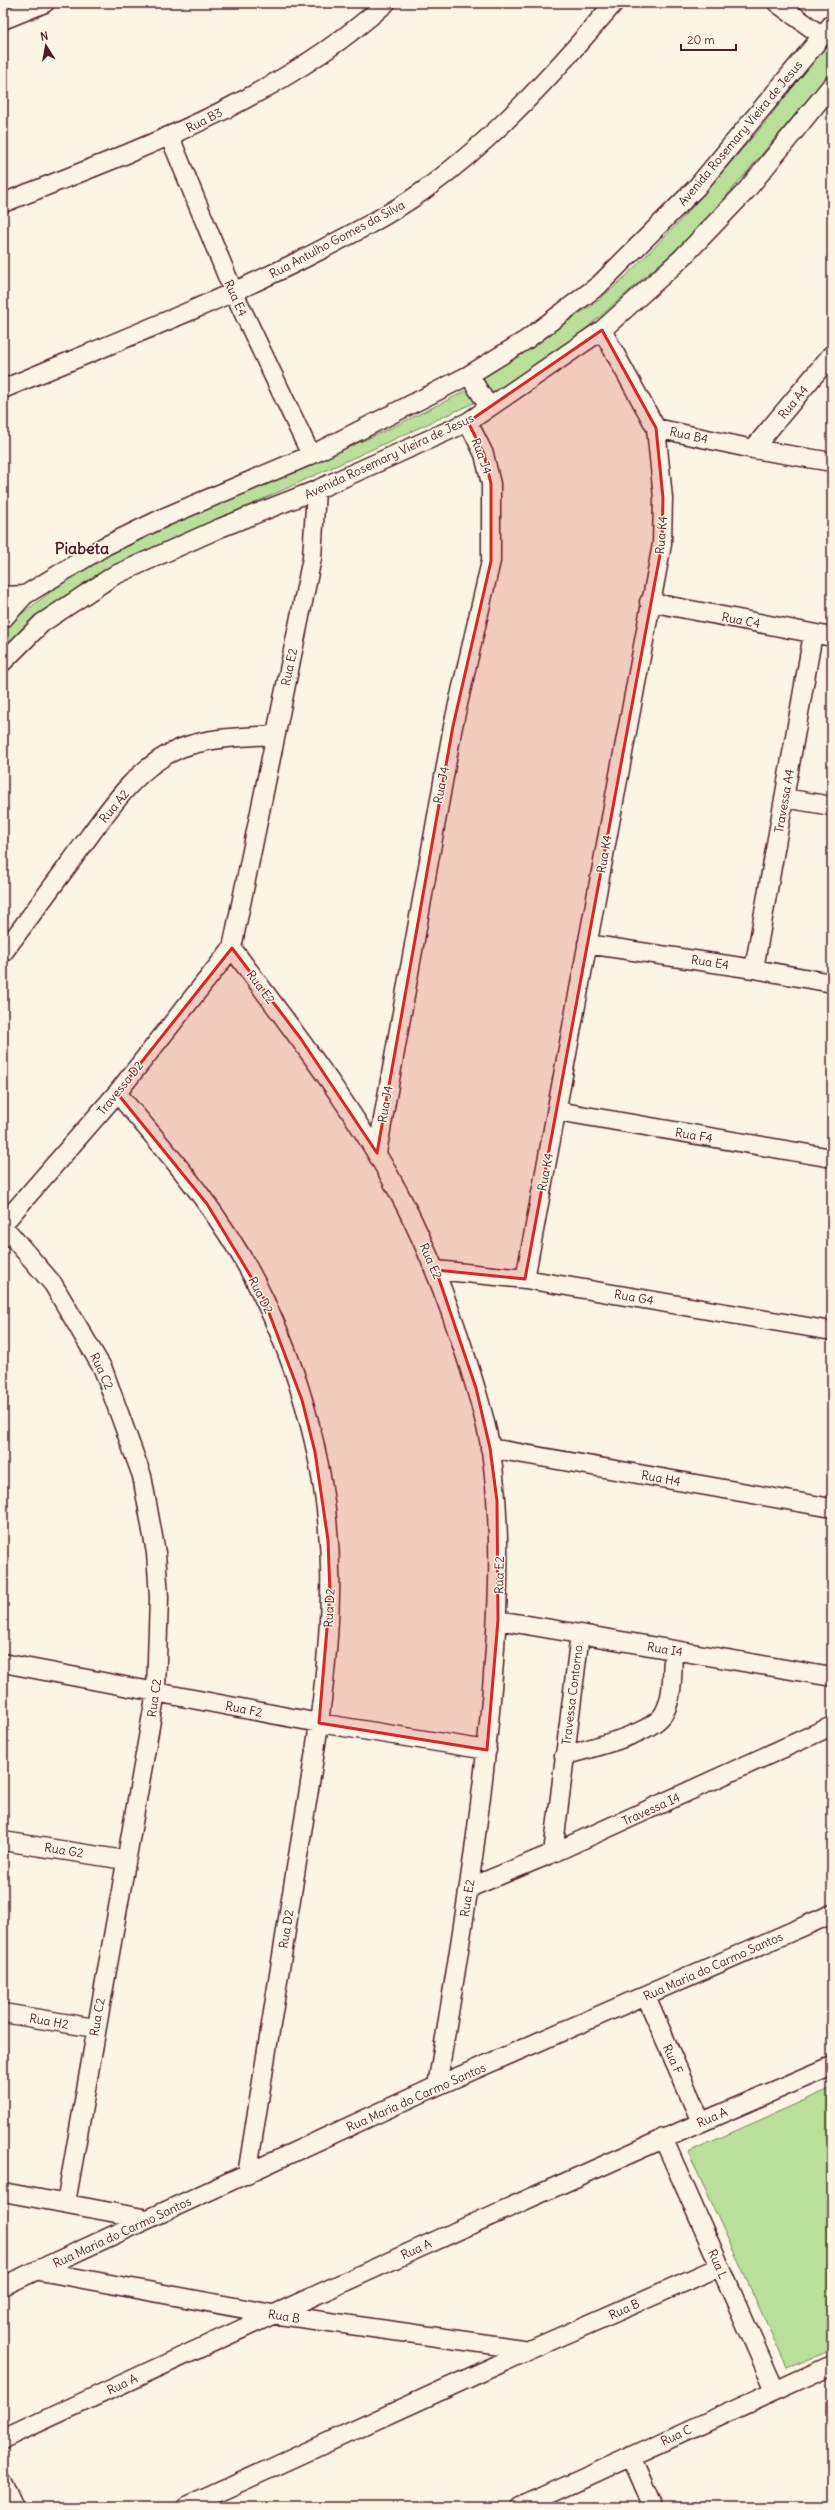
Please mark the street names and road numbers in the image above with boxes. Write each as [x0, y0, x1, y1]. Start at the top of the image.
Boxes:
street label: Avenida Rosemary Vieira de Jesus [675, 57, 805, 209]
street label: Rua B3 [183, 104, 225, 136]
street label: Rua Antulho Gomes da Silva [267, 197, 407, 281]
street label: Rua E4 [221, 277, 251, 319]
street label: Rua A4 [775, 382, 811, 422]
street label: Avenida Rosemary Vieira de Jesus [302, 410, 476, 502]
street label: Rua B4 [668, 424, 710, 446]
street label: Rua J4 [469, 436, 495, 476]
street label: Rua K4 [652, 515, 670, 555]
street label: Rua C4 [720, 609, 762, 631]
street label: Rua E2 [278, 647, 300, 687]
street label: Rua J4 [430, 765, 452, 805]
street label: Travessa A4 [771, 768, 797, 834]
street label: Rua A2 [96, 786, 132, 826]
street label: Rua K4 [593, 834, 615, 874]
street label: Rua E4 [690, 952, 730, 972]
street label: Rua E2 [244, 967, 279, 1007]
street label: Travessa D2 [94, 1058, 147, 1118]
street label: Rua J4 [374, 1084, 396, 1124]
street label: Rua F4 [674, 1124, 714, 1146]
street label: Rua K4 [534, 1152, 556, 1192]
street label: Rua E2 [416, 1241, 446, 1282]
street label: Rua D2 [245, 1274, 277, 1316]
street label: Rua G4 [613, 1286, 655, 1308]
street label: Rua C2 [87, 1350, 117, 1392]
street label: Rua H4 [640, 1467, 682, 1489]
street label: Rua E2 [491, 1556, 507, 1594]
street label: Rua D2 [320, 1588, 338, 1628]
street label: Rua I4 [646, 1639, 684, 1659]
street label: Travessa Contorno [558, 1644, 586, 1746]
street label: Rua C2 [144, 1677, 164, 1718]
street label: Rua F2 [224, 1698, 264, 1720]
street label: Travessa I4 [620, 1790, 682, 1828]
street label: Rua G2 [43, 1840, 85, 1861]
street label: Rua E2 [457, 1878, 477, 1918]
street label: Rua D2 [276, 1908, 297, 1950]
street label: Rua Maria do Carmo Santos [641, 1928, 785, 2004]
street label: Rua C2 [86, 1996, 108, 2037]
street label: Rua H2 [28, 2010, 70, 2032]
street label: Rua F [660, 2042, 686, 2076]
street label: Rua Maria do Carmo Santos [344, 2059, 488, 2135]
street label: Rua A [694, 2104, 730, 2130]
street label: Rua Maria do Carmo Santos [50, 2193, 194, 2271]
street label: Rua A [398, 2236, 434, 2262]
street label: Rua L [705, 2247, 731, 2282]
street label: Rua B [606, 2296, 642, 2322]
street label: Rua B [267, 2306, 301, 2326]
street label: Rua A [104, 2370, 140, 2398]
street label: Rua C [658, 2421, 694, 2449]

